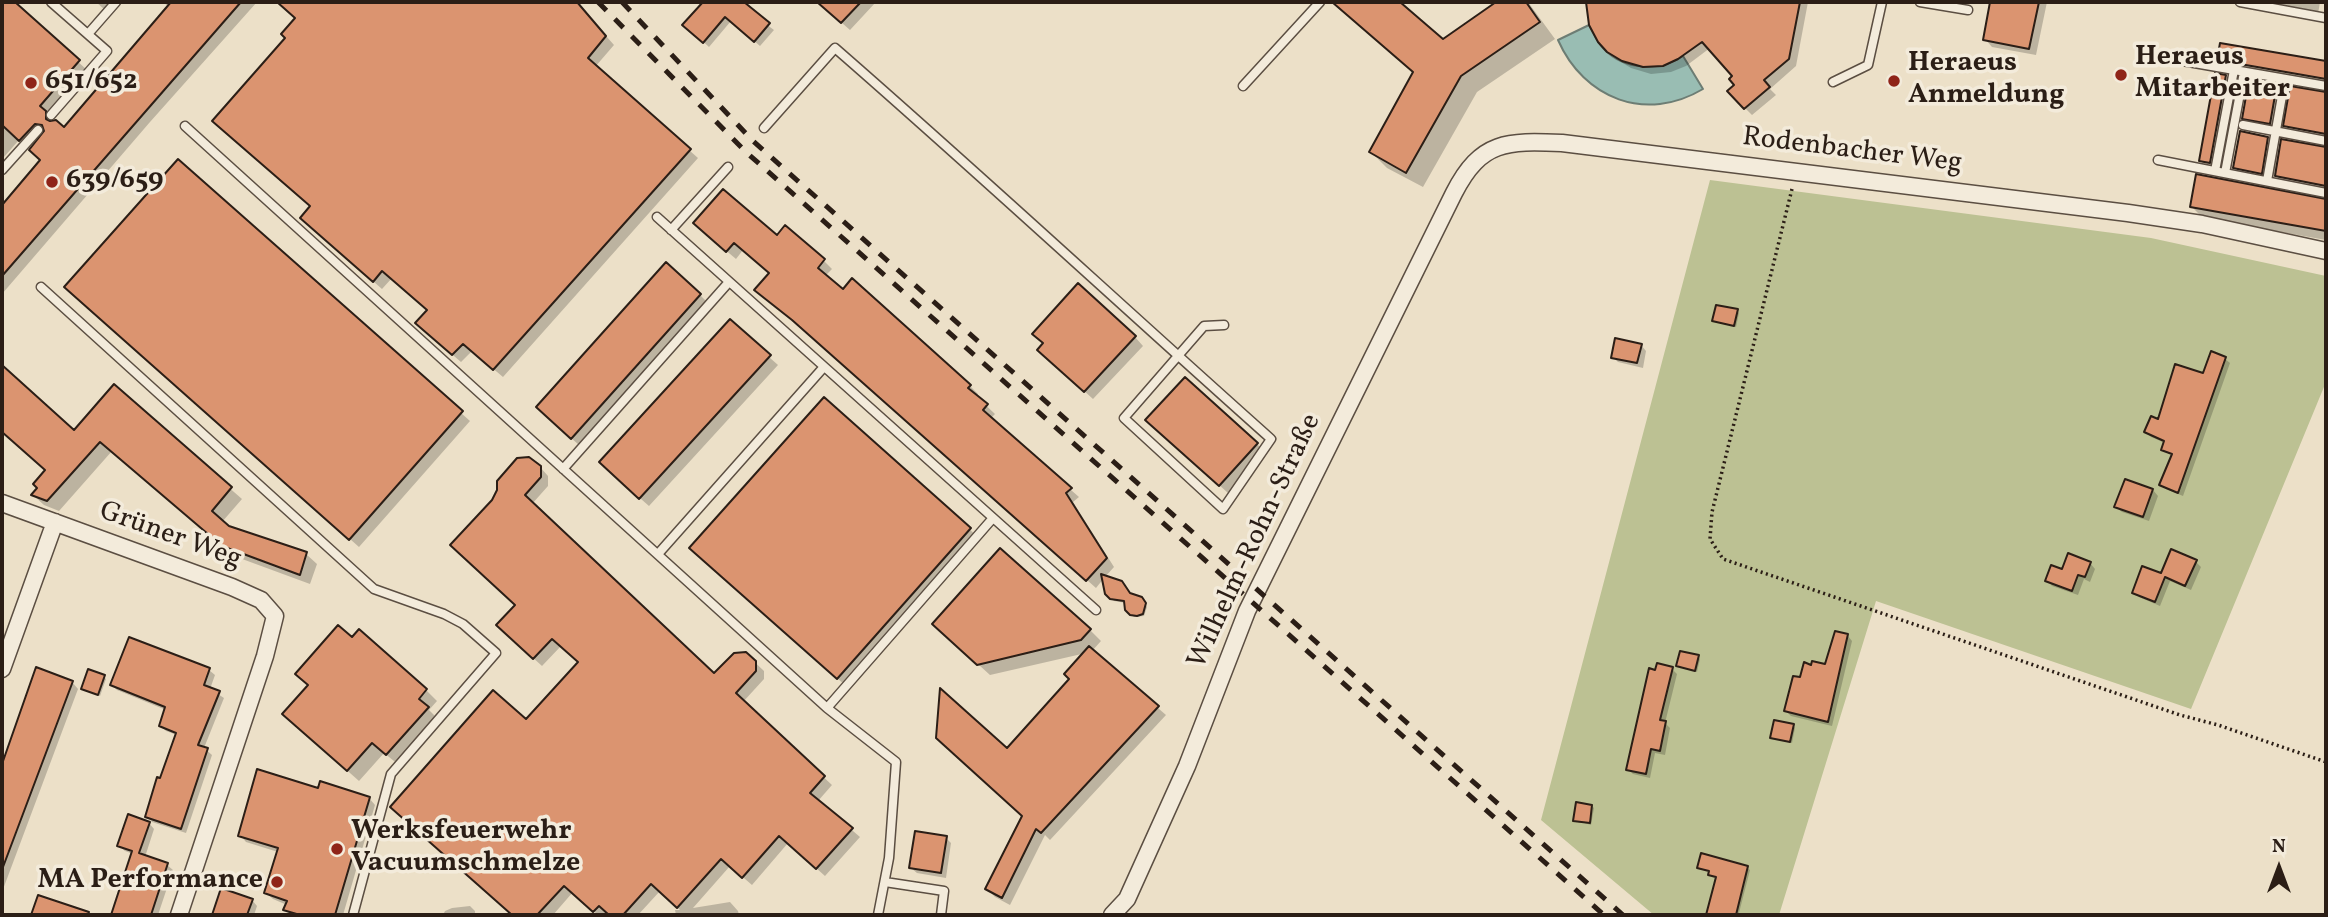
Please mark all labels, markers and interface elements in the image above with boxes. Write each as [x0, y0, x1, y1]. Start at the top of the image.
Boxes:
place label: Heraeus Mitarbeiter [2135, 42, 2290, 108]
place label: Heraeus Anmeldung [1908, 48, 2065, 114]
place label: 651/652 [45, 66, 138, 100]
marker: Heraeus Mitarbeiter [2113, 67, 2129, 83]
marker: Heraeus Anmeldung [1886, 73, 1902, 89]
marker: 651/652 [23, 75, 39, 91]
street label: Rodenbacher Weg [1740, 122, 1964, 182]
place label: 639/659 [66, 165, 164, 199]
marker: 639/659 [44, 174, 60, 190]
street label: Wilhelm-Rohn-Straße [1182, 409, 1330, 675]
street label: Grüner Weg [94, 496, 246, 578]
place label: Werksfeuerwehr Vacuumschmelze [351, 816, 580, 882]
north arrow [2244, 833, 2314, 903]
text: N [2272, 834, 2286, 860]
marker: Werksfeuerwehr Vacuumschmelze [329, 841, 345, 857]
place label: MA Performance [38, 865, 263, 899]
marker: MA Performance [269, 874, 285, 890]

